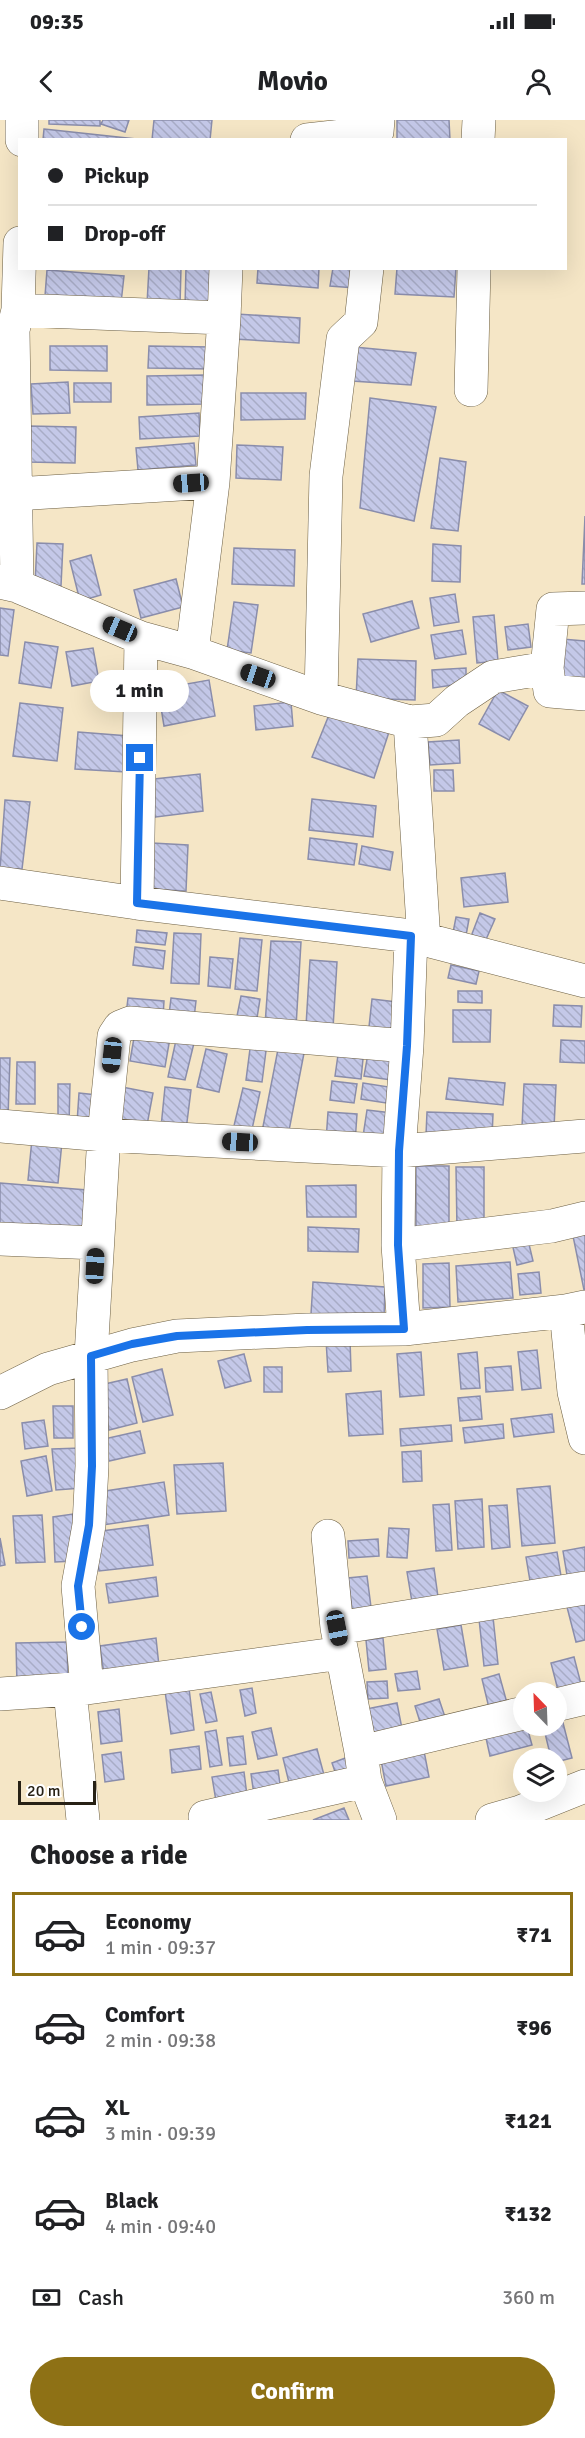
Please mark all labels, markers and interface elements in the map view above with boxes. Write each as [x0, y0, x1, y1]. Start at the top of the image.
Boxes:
text: 09:35 [30, 8, 84, 35]
icon: back [30, 65, 63, 98]
text: Movio [257, 65, 328, 98]
icon: person [522, 65, 555, 98]
text: Pickup [84, 162, 149, 189]
text: Drop-off [84, 220, 165, 247]
car [172, 473, 210, 493]
car [100, 614, 140, 644]
car [238, 662, 278, 690]
callout: 1 min [90, 671, 190, 713]
text: 1 min [115, 678, 164, 703]
route end [126, 744, 153, 771]
car [101, 1036, 123, 1074]
car [222, 1132, 258, 1152]
car [85, 1248, 105, 1284]
car [325, 1609, 349, 1647]
route start [68, 1613, 95, 1640]
north arrow [513, 1682, 567, 1736]
map controls [513, 1682, 567, 1802]
button: layers [513, 1748, 567, 1802]
scale bar [18, 1778, 96, 1806]
text: 20 m [27, 1781, 61, 1801]
text: Choose a ride [30, 1839, 188, 1872]
icon: car [33, 1907, 87, 1961]
text: Economy [105, 1908, 191, 1935]
text: ₹71 [516, 1921, 552, 1948]
text: 1 min · 09:37 [105, 1935, 216, 1960]
icon: car [33, 2000, 87, 2054]
text: Comfort [105, 2001, 185, 2028]
text: ₹96 [516, 2014, 552, 2041]
text: 2 min · 09:38 [105, 2028, 216, 2053]
icon: car [33, 2093, 87, 2147]
text: XL [105, 2094, 130, 2121]
text: ₹121 [504, 2107, 552, 2134]
text: 3 min · 09:39 [105, 2121, 216, 2146]
icon: car [33, 2186, 87, 2240]
text: Black [105, 2187, 159, 2214]
text: ₹132 [504, 2200, 552, 2227]
text: 4 min · 09:40 [105, 2214, 216, 2239]
icon: cash [30, 2281, 63, 2314]
text: Cash [78, 2284, 124, 2311]
text: 360 m [502, 2285, 555, 2310]
button: Confirm [30, 2357, 555, 2426]

